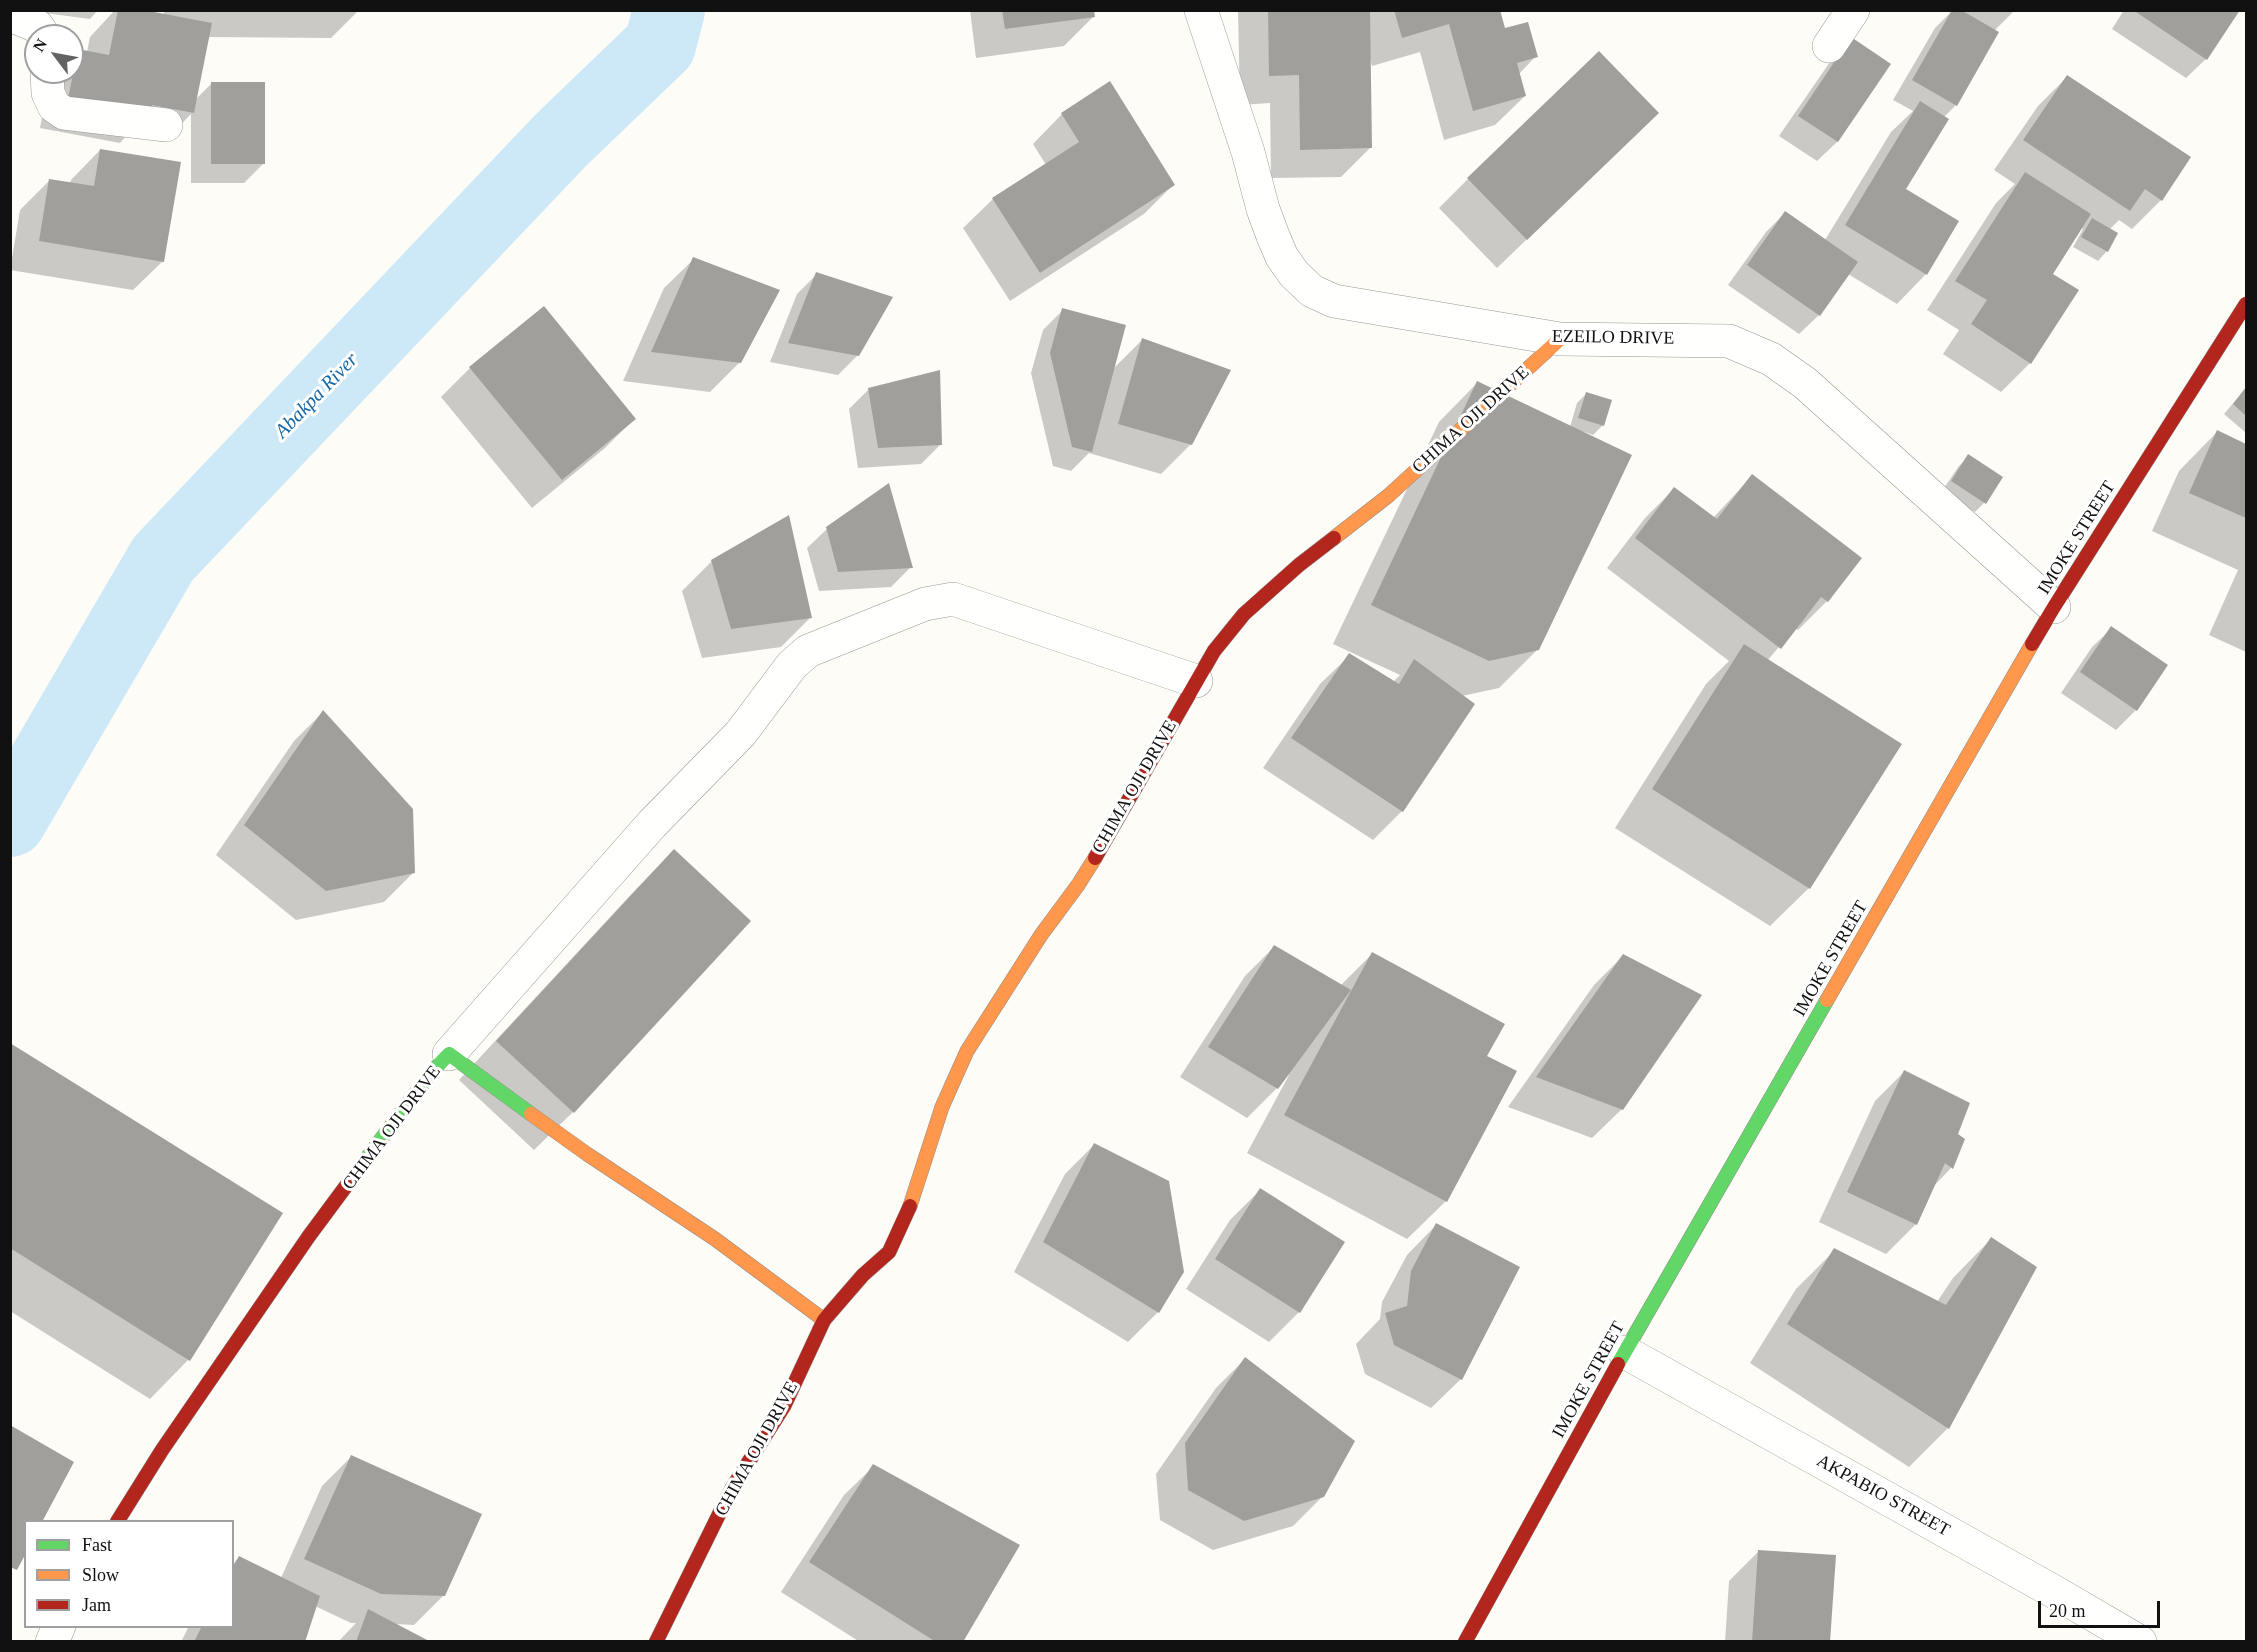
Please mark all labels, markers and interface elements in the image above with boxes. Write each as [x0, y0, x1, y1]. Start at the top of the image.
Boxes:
north arrow [24, 24, 84, 84]
text: N [30, 36, 50, 55]
street label: EZEILO DRIVE [1552, 326, 1674, 350]
water label: Abakpa River [270, 348, 364, 444]
street label: CHIMA OJI DRIVE [1408, 362, 1534, 478]
street label: IMOKE STREET [2034, 477, 2120, 599]
street label: CHIMA OJI DRIVE [1088, 717, 1182, 857]
street label: IMOKE STREET [1789, 898, 1873, 1020]
street label: CHIMA OJI DRIVE [338, 1062, 446, 1194]
street label: IMOKE STREET [1548, 1318, 1630, 1442]
street label: CHIMA OJI DRIVE [711, 1378, 803, 1520]
street label: AKPABIO STREET [1813, 1450, 1953, 1542]
legend [24, 1520, 234, 1628]
text: Fast [82, 1535, 112, 1555]
text: Slow [82, 1565, 119, 1585]
scale bar [2041, 1589, 2162, 1627]
text: Jam [82, 1595, 111, 1615]
text: 20 m [2049, 1601, 2086, 1621]

